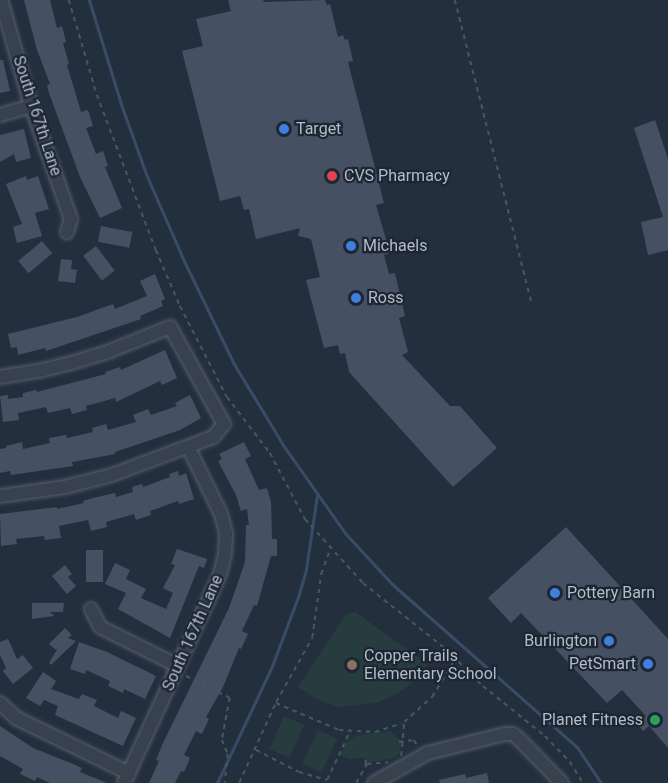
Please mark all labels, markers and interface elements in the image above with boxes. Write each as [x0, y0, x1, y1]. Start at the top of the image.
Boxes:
street label: South 167th Lane [9, 54, 65, 178]
place label: Target [296, 119, 341, 139]
marker: Target [277, 122, 291, 136]
place label: CVS Pharmacy [344, 166, 450, 186]
marker: CVS Pharmacy [325, 169, 339, 183]
place label: Michaels [363, 236, 427, 256]
marker: Michaels [344, 239, 358, 253]
place label: Ross [368, 288, 404, 308]
marker: Ross [349, 291, 363, 305]
street label: South 167th Lane [159, 572, 227, 694]
place label: Pottery Barn [567, 583, 655, 603]
marker: Pottery Barn [548, 586, 562, 600]
place label: Burlington [524, 631, 597, 651]
marker: Burlington [602, 634, 616, 648]
place label: Copper Trails Elementary School [364, 646, 497, 684]
place label: PetSmart [569, 654, 636, 674]
marker: PetSmart [641, 657, 655, 671]
marker: Copper Trails Elementary School [345, 658, 359, 672]
place label: Planet Fitness [542, 710, 643, 730]
marker: Planet Fitness [648, 713, 662, 727]

